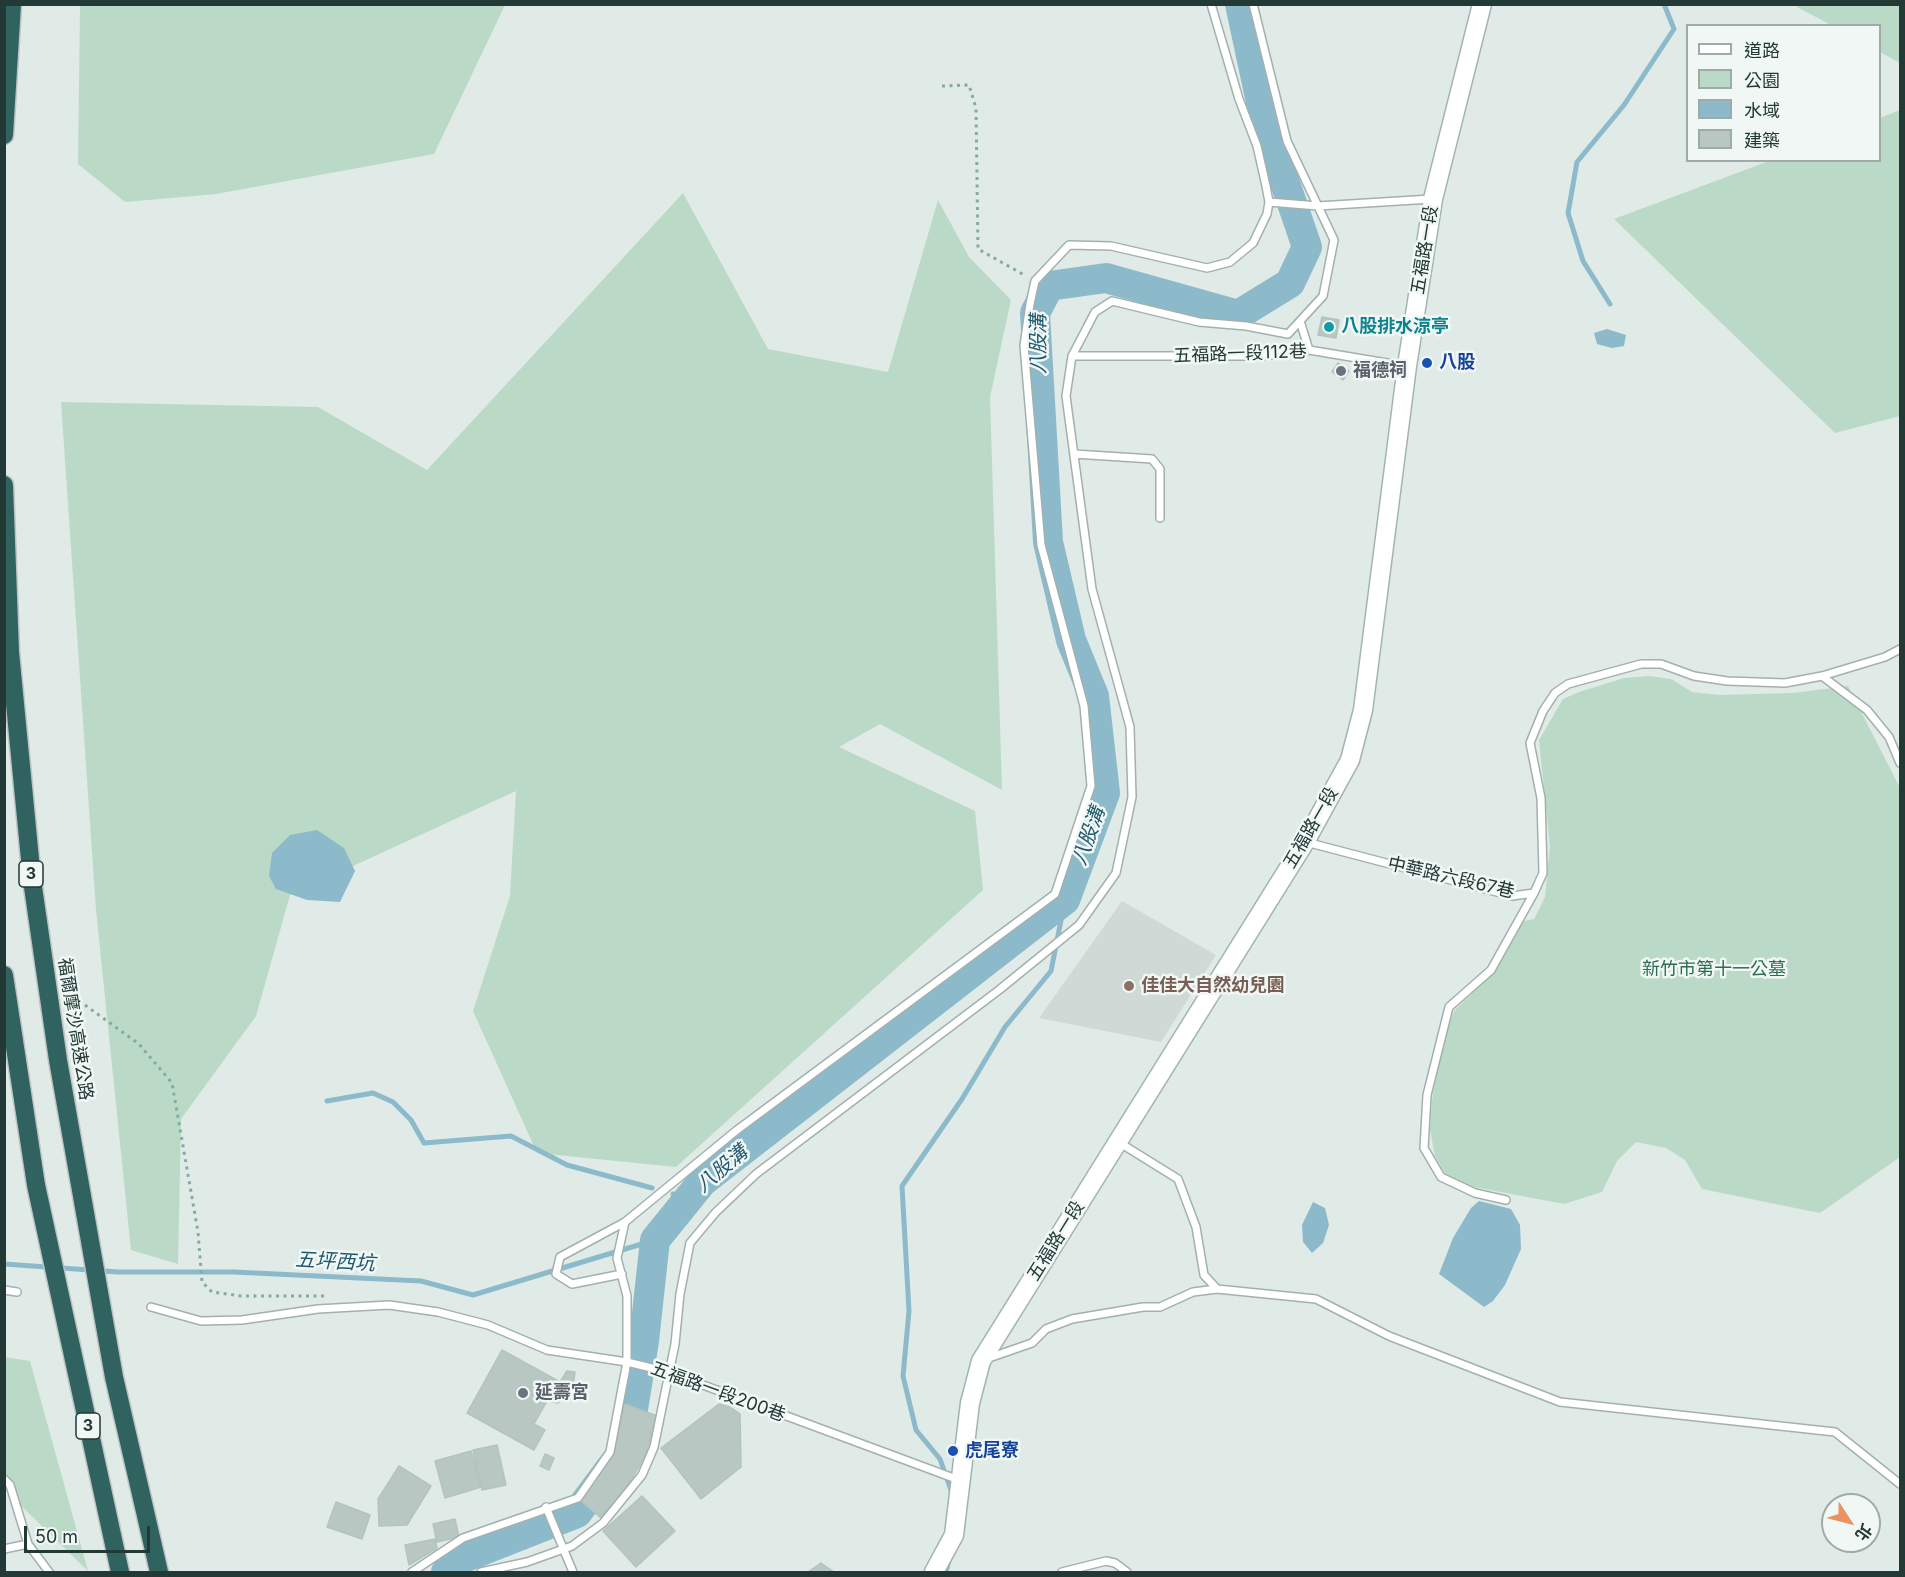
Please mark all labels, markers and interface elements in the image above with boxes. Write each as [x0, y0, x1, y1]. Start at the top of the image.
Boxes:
legend [1686, 24, 1881, 162]
text: 道路 [1744, 40, 1780, 61]
text: 公園 [1744, 70, 1780, 91]
text: 水域 [1744, 100, 1780, 121]
text: 建築 [1744, 130, 1780, 151]
street label: 五福路一段 [1407, 204, 1443, 296]
water label: 八股溝 [1027, 314, 1051, 374]
place label: 八股排水涼亭 [1341, 316, 1449, 338]
marker: 八股排水涼亭 [1322, 320, 1336, 334]
street label: 五福路一段112巷 [1173, 341, 1307, 367]
place label: 八股 [1439, 352, 1475, 374]
marker: 八股 [1420, 356, 1434, 370]
place label: 福德祠 [1353, 360, 1407, 382]
marker: 福德祠 [1334, 364, 1348, 378]
street label: 五福路一段 [1279, 784, 1343, 872]
water label: 八股溝 [1067, 804, 1111, 868]
street label: 中華路六段67巷 [1386, 853, 1516, 903]
road number: 3 [19, 861, 43, 887]
street label: 福爾摩沙高速公路 [53, 956, 97, 1102]
park label: 新竹市第十一公墓 [1642, 959, 1786, 981]
place label: 佳佳大自然幼兒園 [1141, 975, 1285, 997]
marker: 佳佳大自然幼兒園 [1122, 979, 1136, 993]
water label: 八股溝 [691, 1141, 753, 1197]
street label: 五福路一段 [1023, 1197, 1089, 1285]
water label: 五坪西坑 [294, 1248, 376, 1276]
street label: 五福路一段200巷 [648, 1358, 788, 1426]
place label: 延壽宮 [535, 1382, 589, 1404]
marker: 延壽宮 [516, 1386, 530, 1400]
road number: 3 [76, 1413, 100, 1439]
place label: 虎尾寮 [965, 1440, 1019, 1462]
marker: 虎尾寮 [946, 1444, 960, 1458]
north arrow [1821, 1493, 1881, 1553]
scale bar [27, 1514, 153, 1552]
text: 北 [1851, 1520, 1877, 1545]
text: 50 m [35, 1526, 78, 1547]

